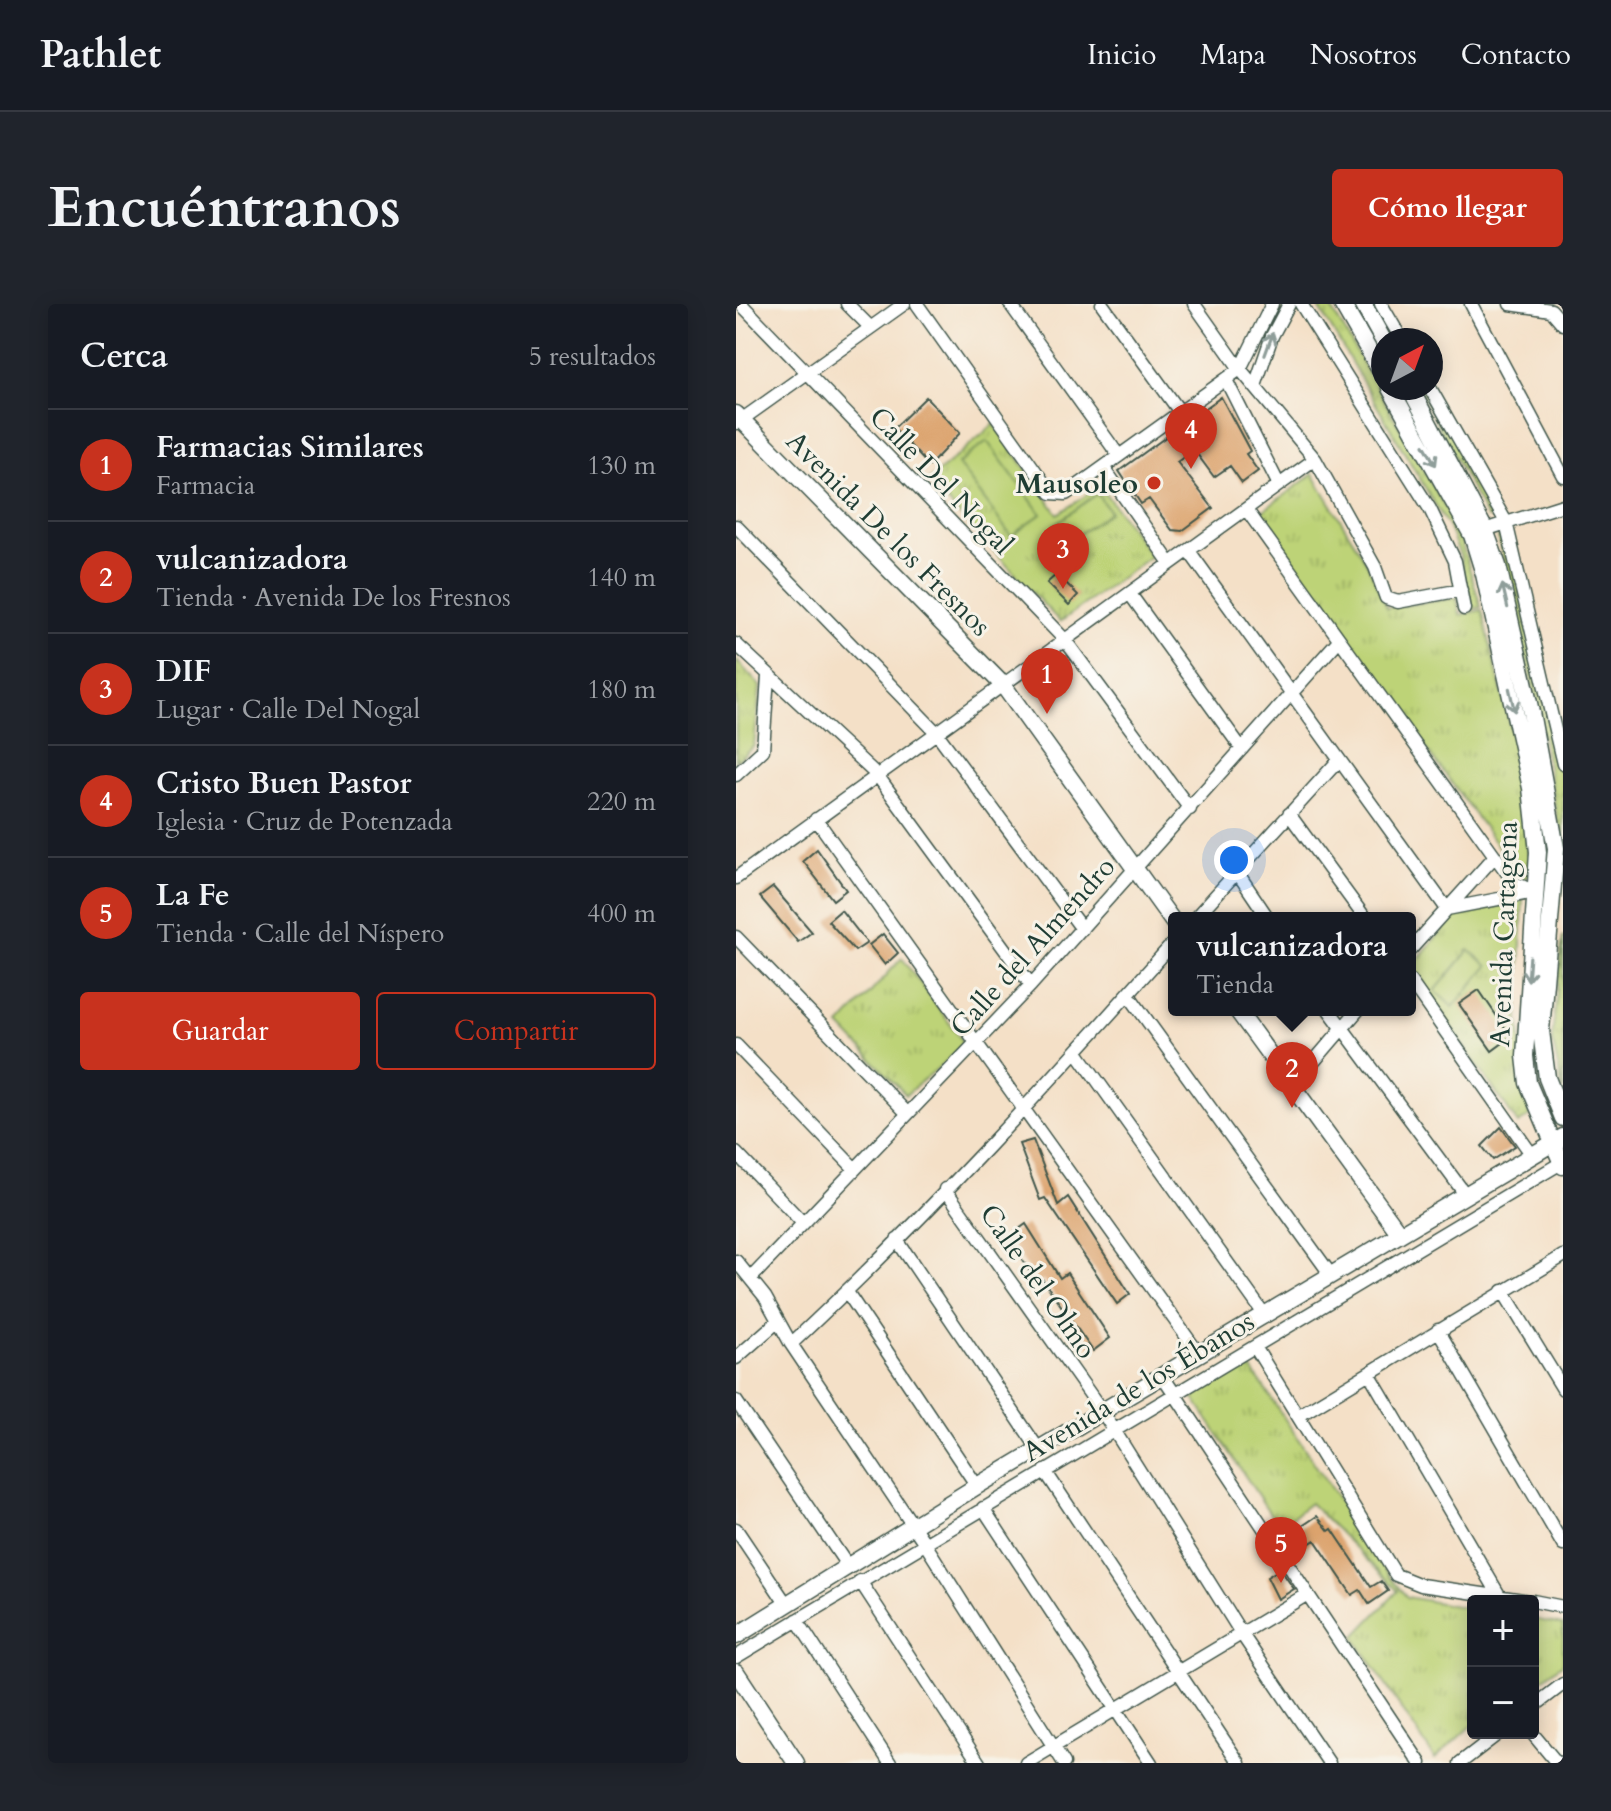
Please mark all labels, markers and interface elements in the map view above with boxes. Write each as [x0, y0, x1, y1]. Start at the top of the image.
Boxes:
text: Pathlet [40, 29, 161, 81]
text: Inicio [1087, 36, 1156, 74]
text: Mapa [1200, 36, 1266, 74]
text: Nosotros [1310, 36, 1417, 74]
text: Contacto [1461, 36, 1571, 74]
button: Cómo llegar [1332, 169, 1563, 247]
text: Encuéntranos [48, 171, 401, 246]
north arrow [1371, 328, 1443, 400]
one-way arrow [1263, 332, 1278, 357]
text: Cerca [80, 333, 168, 379]
text: 5 resultados [529, 339, 656, 374]
street label: Calle Del Nogal [861, 398, 1022, 563]
pin: 4 [1165, 403, 1217, 469]
street label: Avenida De los Fresnos [777, 423, 999, 645]
text: Farmacias Similares [156, 427, 424, 468]
one-way arrow [1423, 443, 1438, 467]
text: 1 [99, 448, 113, 483]
text: 130 m [587, 448, 656, 483]
place label: Mausoleo [1015, 465, 1138, 503]
text: Farmacia [156, 468, 255, 503]
marker: Mausoleo [1145, 474, 1163, 492]
pin: 3 [1037, 523, 1089, 589]
text: vulcanizadora [156, 539, 348, 580]
text: 2 [99, 560, 113, 595]
text: 140 m [587, 560, 656, 595]
text: Tienda · Avenida De los Fresnos [156, 580, 511, 615]
one-way arrow [1497, 584, 1512, 610]
pin: 1 [1021, 648, 1073, 714]
text: DIF [156, 651, 211, 692]
text: 3 [99, 672, 113, 707]
text: 180 m [587, 672, 656, 707]
one-way arrow [1505, 687, 1520, 712]
text: Lugar · Calle Del Nogal [156, 692, 420, 727]
text: Cristo Buen Pastor [156, 763, 411, 804]
text: 4 [99, 784, 113, 819]
text: 220 m [587, 784, 656, 819]
text: Iglesia · Cruz de Potenzada [156, 804, 453, 839]
street label: Avenida Cartagena [1481, 820, 1527, 1048]
your location [1214, 840, 1254, 880]
street label: Calle del Almendro [942, 849, 1124, 1045]
text: La Fe [156, 875, 230, 916]
text: 5 [99, 896, 113, 931]
text: 400 m [587, 896, 656, 931]
popup [1168, 912, 1416, 1016]
text: Tienda · Calle del Níspero [156, 916, 444, 951]
text: vulcanizadora [1196, 926, 1388, 967]
one-way arrow [1521, 955, 1536, 982]
text: Tienda [1196, 967, 1274, 1002]
button: Guardar [80, 992, 360, 1070]
button: Compartir [376, 992, 656, 1070]
pin: 2 [1266, 1042, 1318, 1108]
street label: Calle del Olmo [971, 1197, 1105, 1366]
street label: Avenida de los Ébanos [1015, 1303, 1262, 1471]
pin: 5 [1255, 1517, 1307, 1583]
map controls [1467, 1595, 1539, 1739]
button: + [1467, 1595, 1539, 1667]
button: − [1467, 1667, 1539, 1739]

